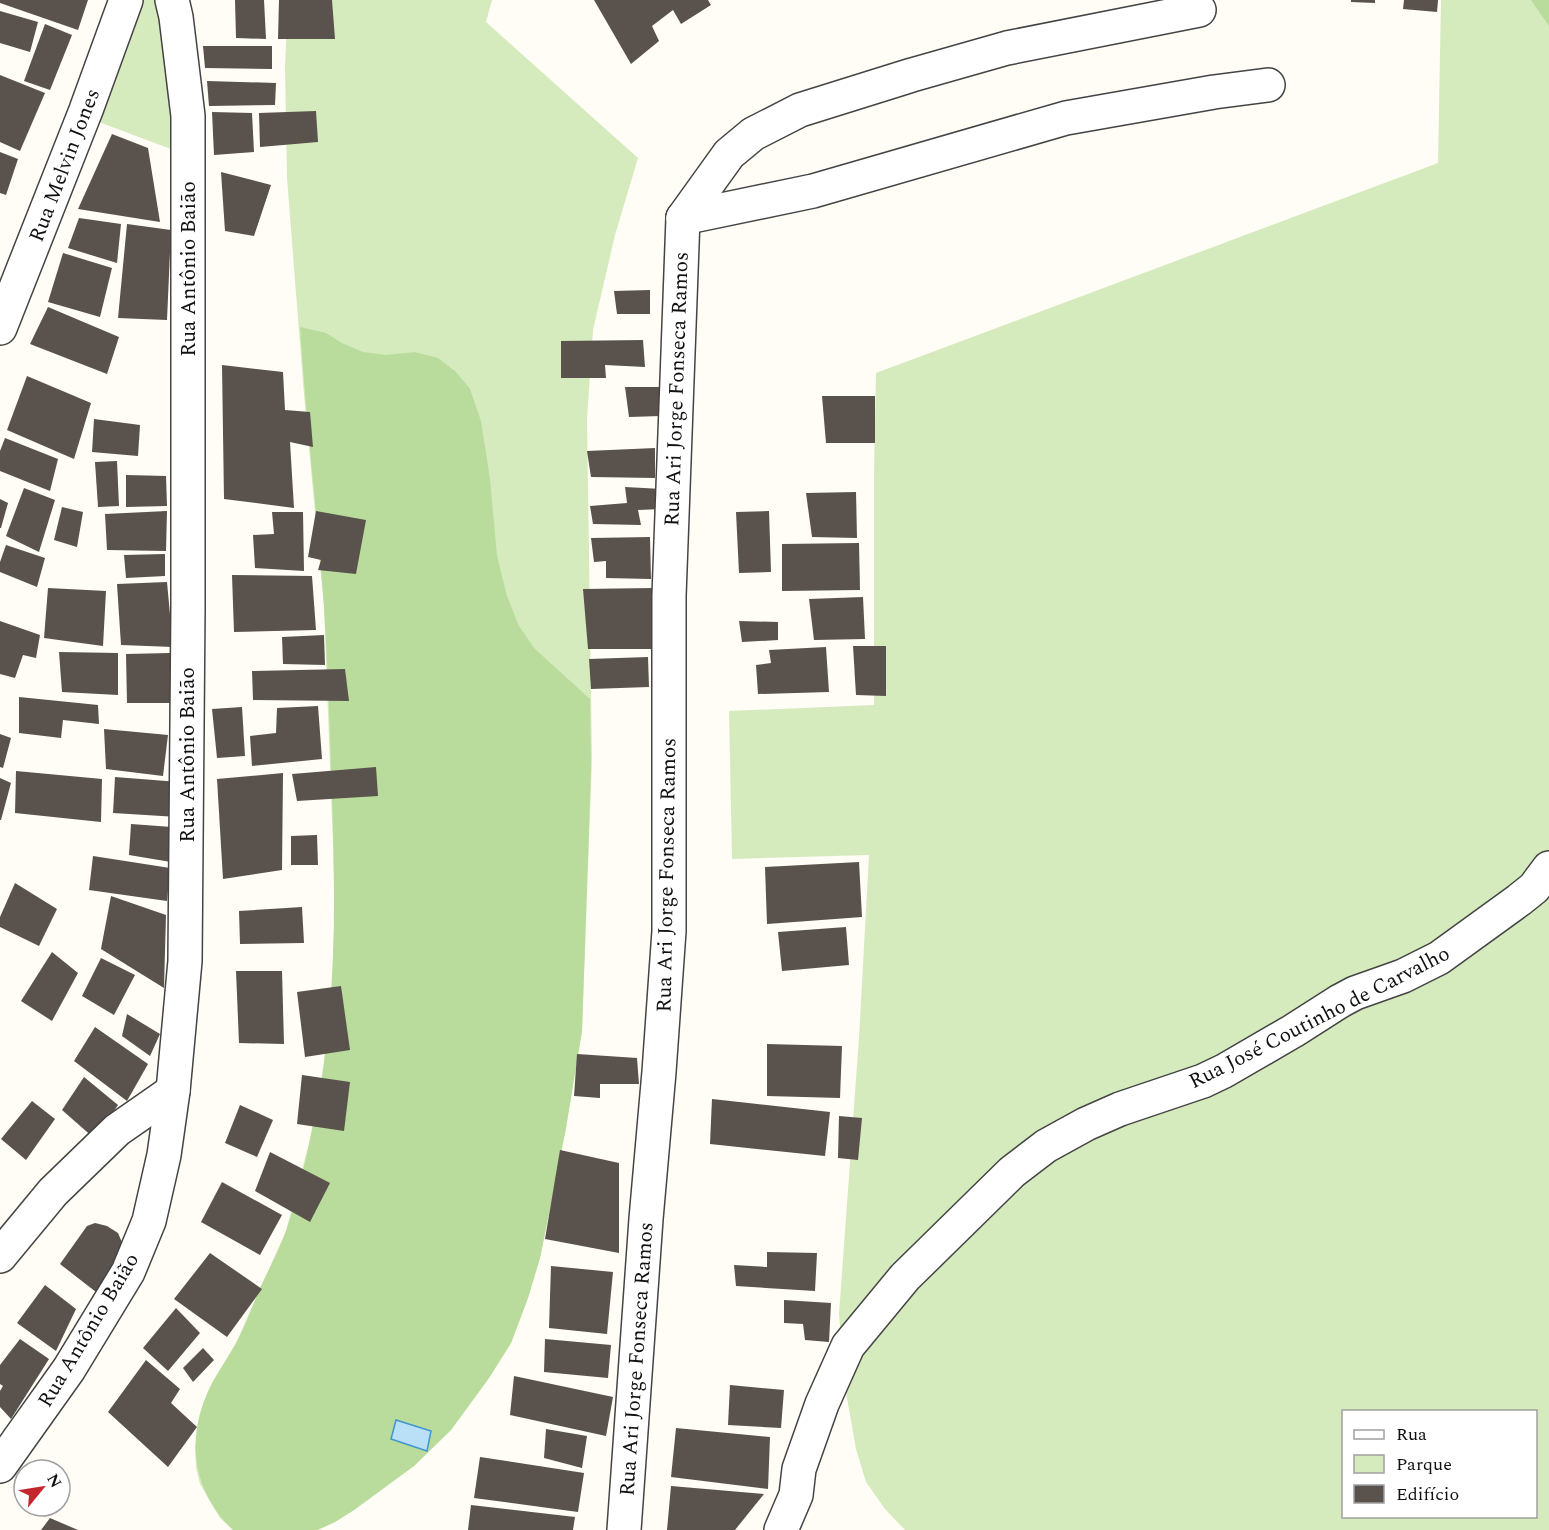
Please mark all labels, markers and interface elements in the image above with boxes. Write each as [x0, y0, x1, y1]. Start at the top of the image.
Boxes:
street label: Rua Melvin Jones [21, 84, 109, 247]
street label: Rua Antônio Baião [173, 181, 205, 357]
street label: Rua Ari Jorge Fonseca Ramos [656, 251, 698, 527]
street label: Rua Antônio Baião [172, 667, 204, 843]
street label: Rua Ari Jorge Fonseca Ramos [649, 737, 685, 1013]
street label: Rua José Coutinho de Carvalho [1183, 938, 1456, 1098]
street label: Rua Ari Jorge Fonseca Ramos [611, 1221, 663, 1497]
street label: Rua Antônio Baião [30, 1247, 148, 1414]
legend [1342, 1410, 1537, 1518]
text: Rua [1396, 1421, 1427, 1448]
text: Parque [1396, 1451, 1452, 1478]
north arrow [12, 1458, 72, 1518]
text: N [40, 1469, 68, 1493]
text: Edifício [1396, 1481, 1459, 1508]

